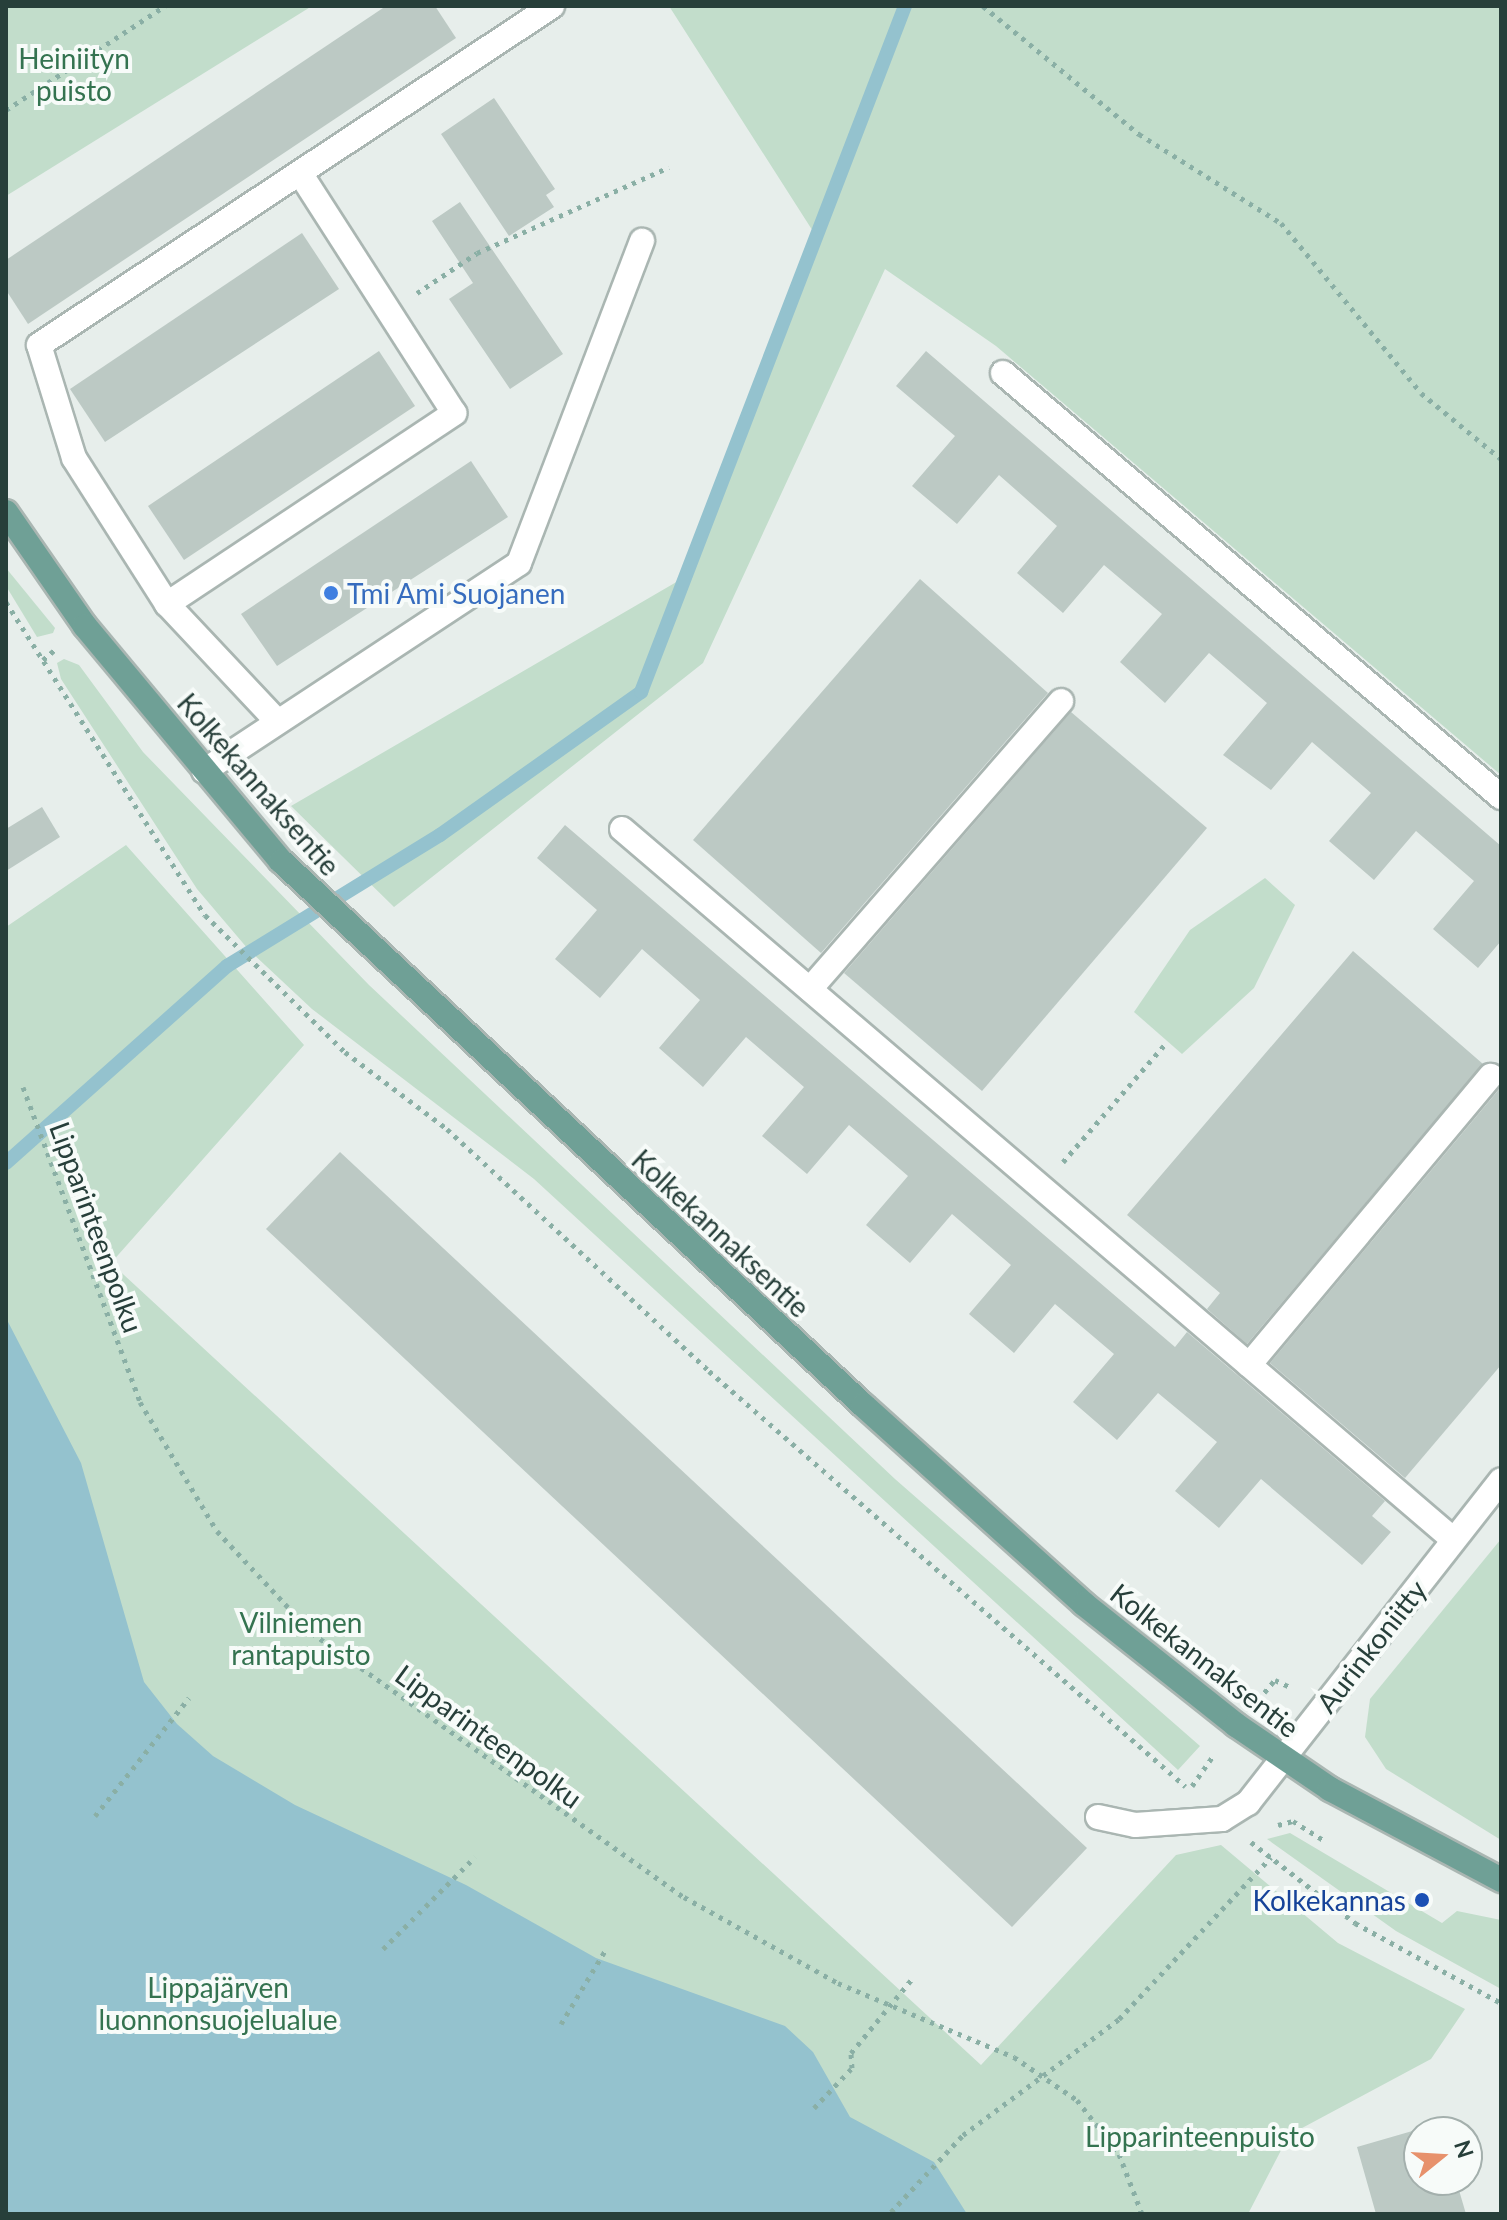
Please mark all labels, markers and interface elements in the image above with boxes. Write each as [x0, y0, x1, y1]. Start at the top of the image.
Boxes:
park label: Heiniityn puisto [18, 41, 130, 107]
place label: Tmi Ami Suojanen [347, 576, 566, 610]
marker: Tmi Ami Suojanen [322, 584, 340, 602]
street label: Kolkekannaksentie [171, 686, 347, 882]
street label: Lipparinteenpolku [43, 1117, 151, 1337]
street label: Kolkekannaksentie [625, 1142, 817, 1324]
street label: Aurinkoniitty [1309, 1573, 1433, 1719]
street label: Kolkekannaksentie [1104, 1576, 1306, 1744]
park label: Vilniemen rantapuisto [231, 1605, 371, 1671]
street label: Lipparinteenpolku [389, 1657, 589, 1815]
place label: Kolkekannas [1252, 1883, 1406, 1917]
marker: Kolkekannas [1413, 1891, 1431, 1909]
park label: Lippajärven luonnonsuojelualue [98, 1970, 338, 2036]
north arrow [1403, 2116, 1483, 2196]
park label: Lipparinteenpuisto [1085, 2119, 1315, 2153]
text: N [1449, 2137, 1480, 2161]

